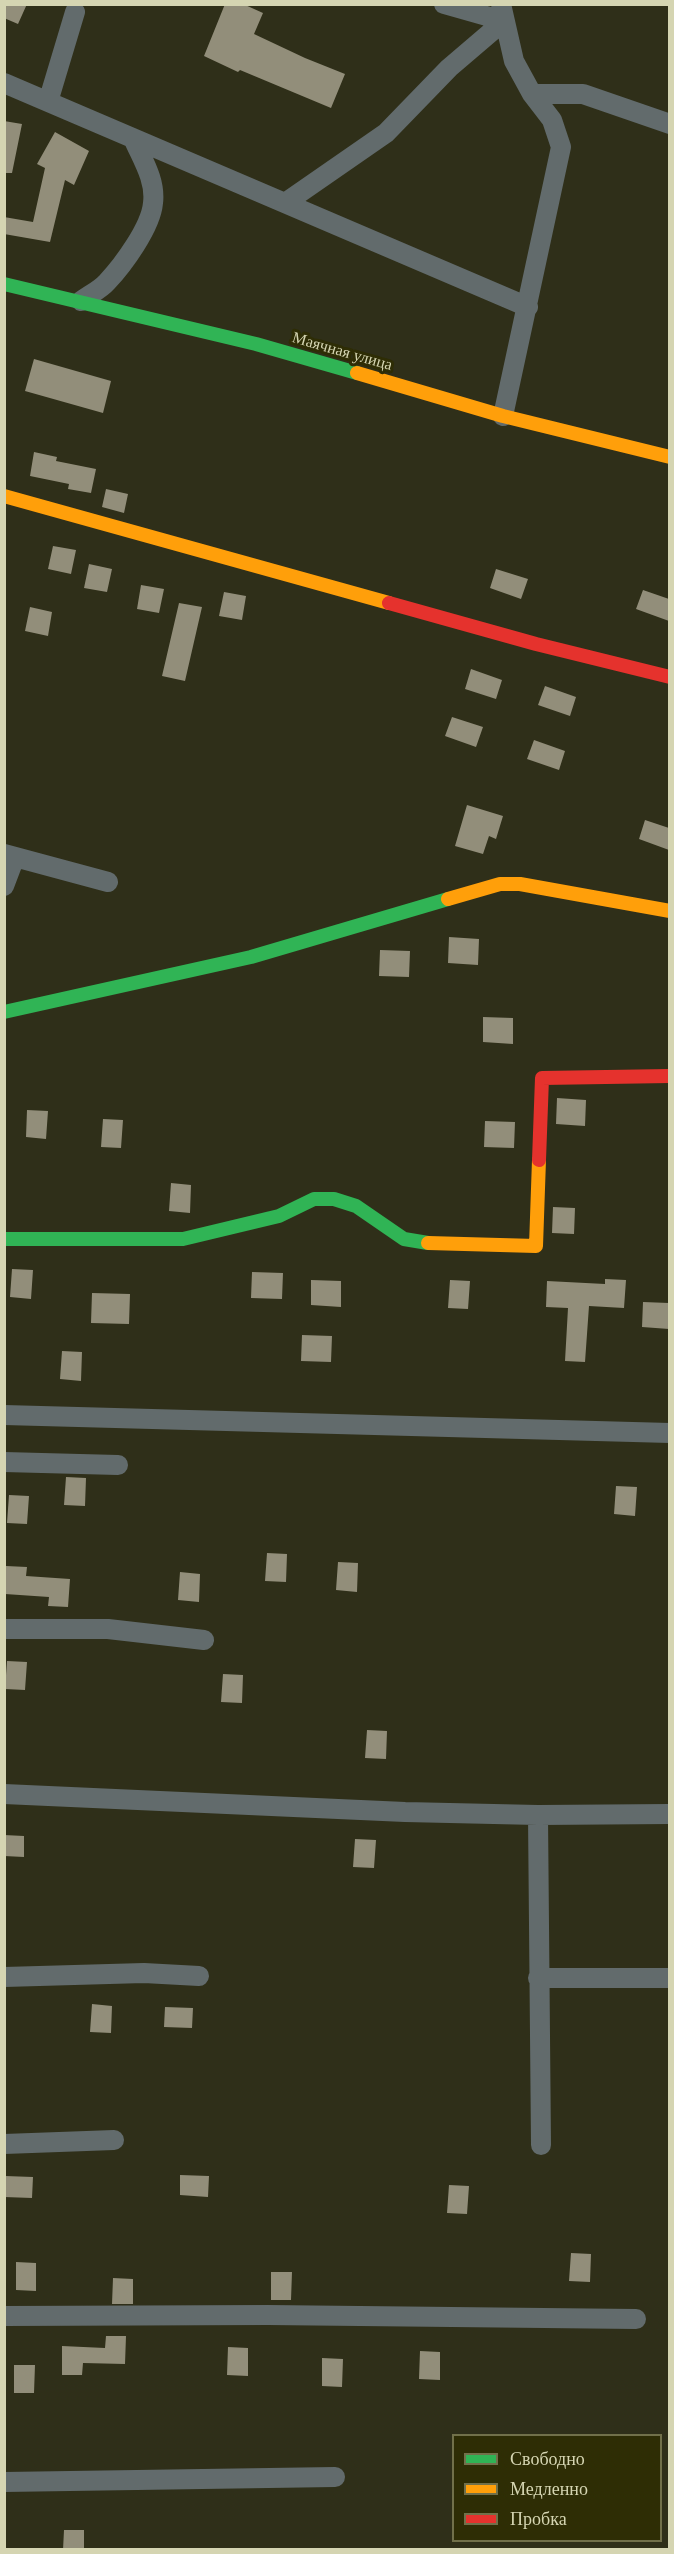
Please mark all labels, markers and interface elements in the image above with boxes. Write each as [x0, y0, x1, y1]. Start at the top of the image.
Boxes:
street label: Маячная улица [290, 329, 394, 375]
legend [452, 2434, 662, 2542]
text: Свободно [510, 2449, 585, 2469]
text: Медленно [510, 2479, 588, 2499]
text: Пробка [510, 2509, 567, 2529]

